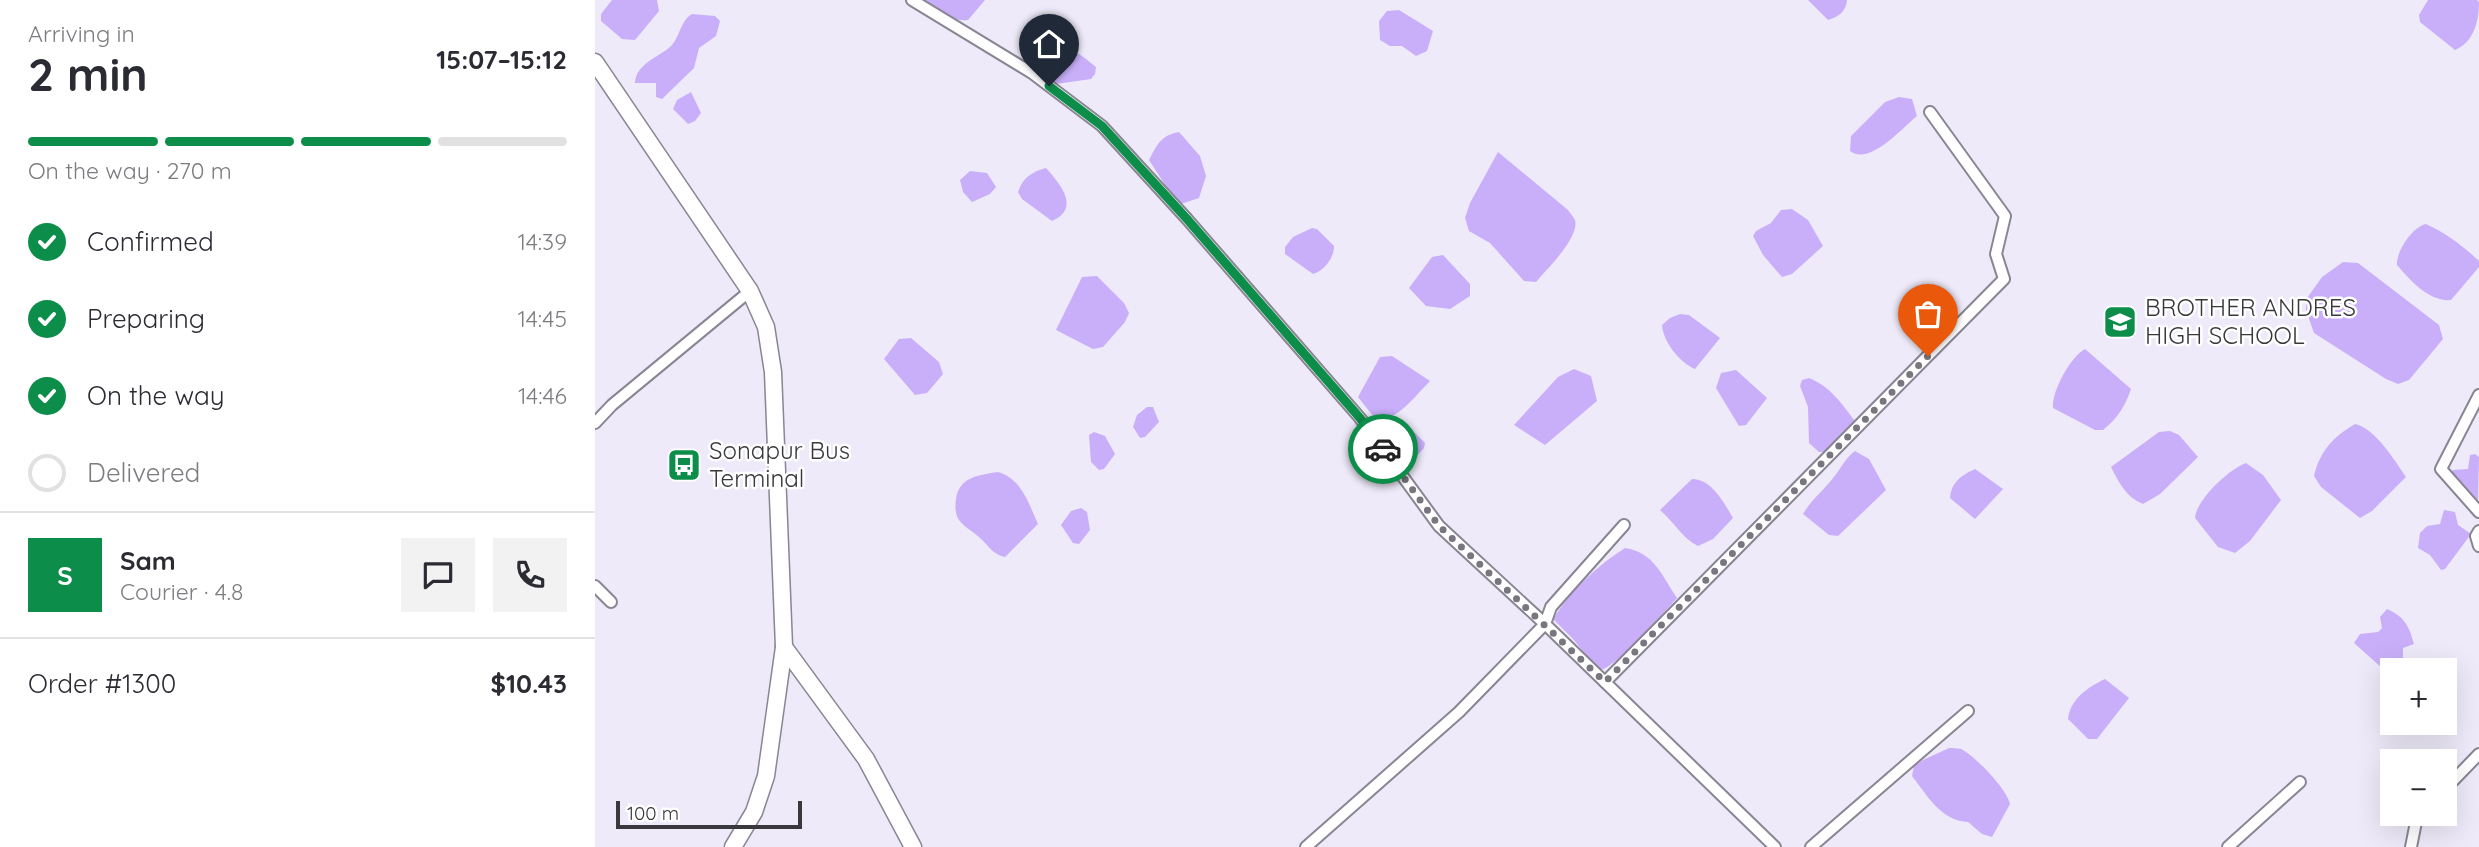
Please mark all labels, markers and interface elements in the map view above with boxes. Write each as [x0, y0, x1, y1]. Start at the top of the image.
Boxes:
pin [1019, 14, 1079, 86]
text: Arriving in [28, 19, 135, 48]
icon: home [1030, 25, 1068, 63]
text: 15:07–15:12 [436, 43, 567, 76]
text: 2 min [28, 45, 148, 103]
text: On the way · 270 m [28, 156, 232, 185]
icon: check [28, 223, 66, 261]
text: Confirmed [87, 225, 214, 258]
text: 14:39 [518, 227, 567, 256]
pin [1898, 284, 1958, 356]
place label: BROTHER ANDRES HIGH SCHOOL [2145, 292, 2356, 350]
icon: bag [1909, 295, 1947, 333]
icon: check [28, 300, 66, 338]
text: Preparing [87, 302, 205, 335]
school or university icon: BROTHER ANDRES HIGH SCHOOL [2101, 303, 2139, 341]
text: 14:45 [518, 304, 567, 333]
icon: check [28, 377, 66, 415]
text: On the way [87, 379, 225, 412]
text: 14:46 [518, 381, 567, 410]
courier [1348, 414, 1418, 484]
icon: car [1364, 430, 1402, 468]
place label: Sonapur Bus Terminal [709, 435, 850, 493]
bus stop icon: Sonapur Bus Terminal [665, 446, 703, 484]
text: Delivered [87, 456, 200, 489]
button: chat [401, 538, 475, 612]
button: phone [493, 538, 567, 612]
text: Sam [120, 544, 176, 577]
text: S [57, 559, 73, 592]
text: Courier · 4.8 [120, 577, 243, 606]
map controls [2380, 658, 2457, 826]
button: + [2380, 658, 2457, 735]
text: Order #1300 [28, 667, 176, 700]
text: $10.43 [490, 667, 567, 700]
button: − [2380, 749, 2457, 826]
scale bar [616, 798, 801, 830]
text: 100 m [627, 801, 679, 825]

